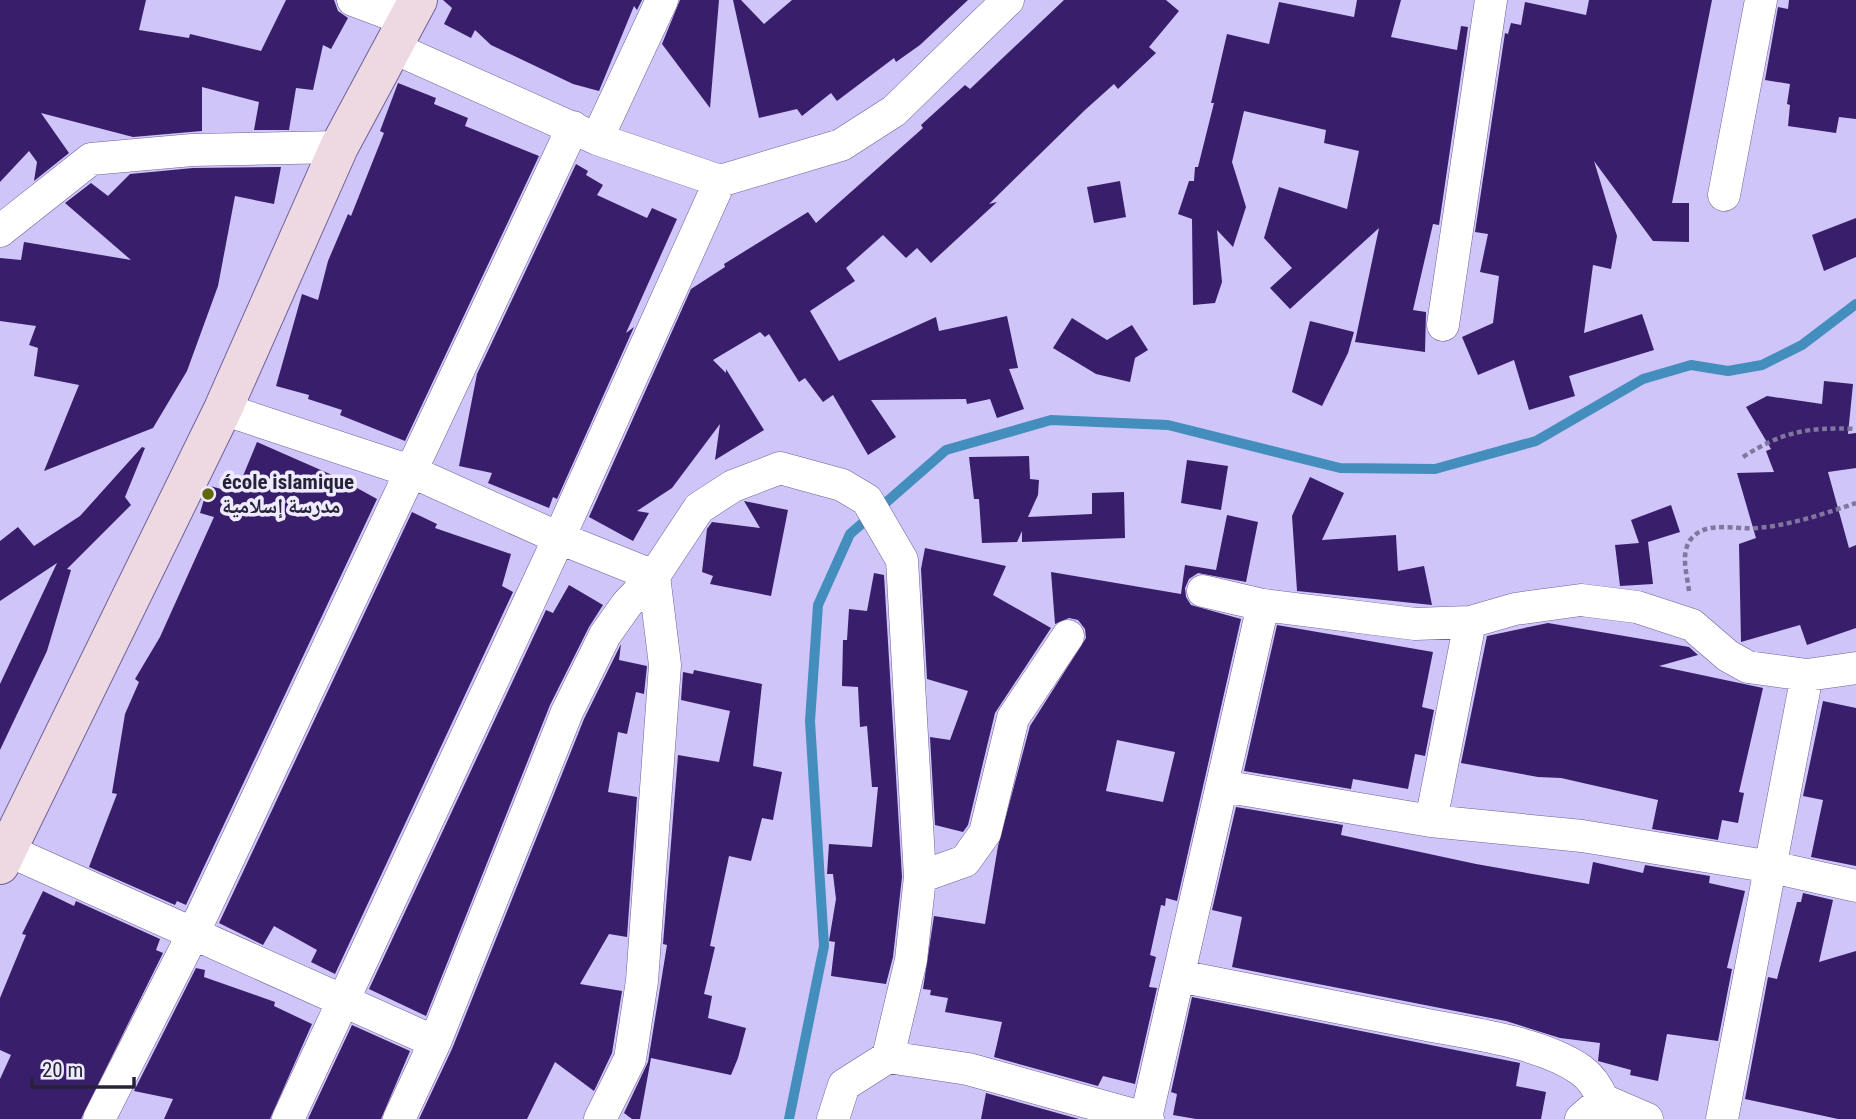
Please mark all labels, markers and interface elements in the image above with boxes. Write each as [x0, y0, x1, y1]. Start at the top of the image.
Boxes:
place label: école islamique مدرسة إسلامية [222, 470, 354, 519]
marker: école islamique مدرسة إسلامية [200, 486, 216, 502]
scale bar [32, 1046, 133, 1090]
text: 20 m [42, 1058, 83, 1082]

